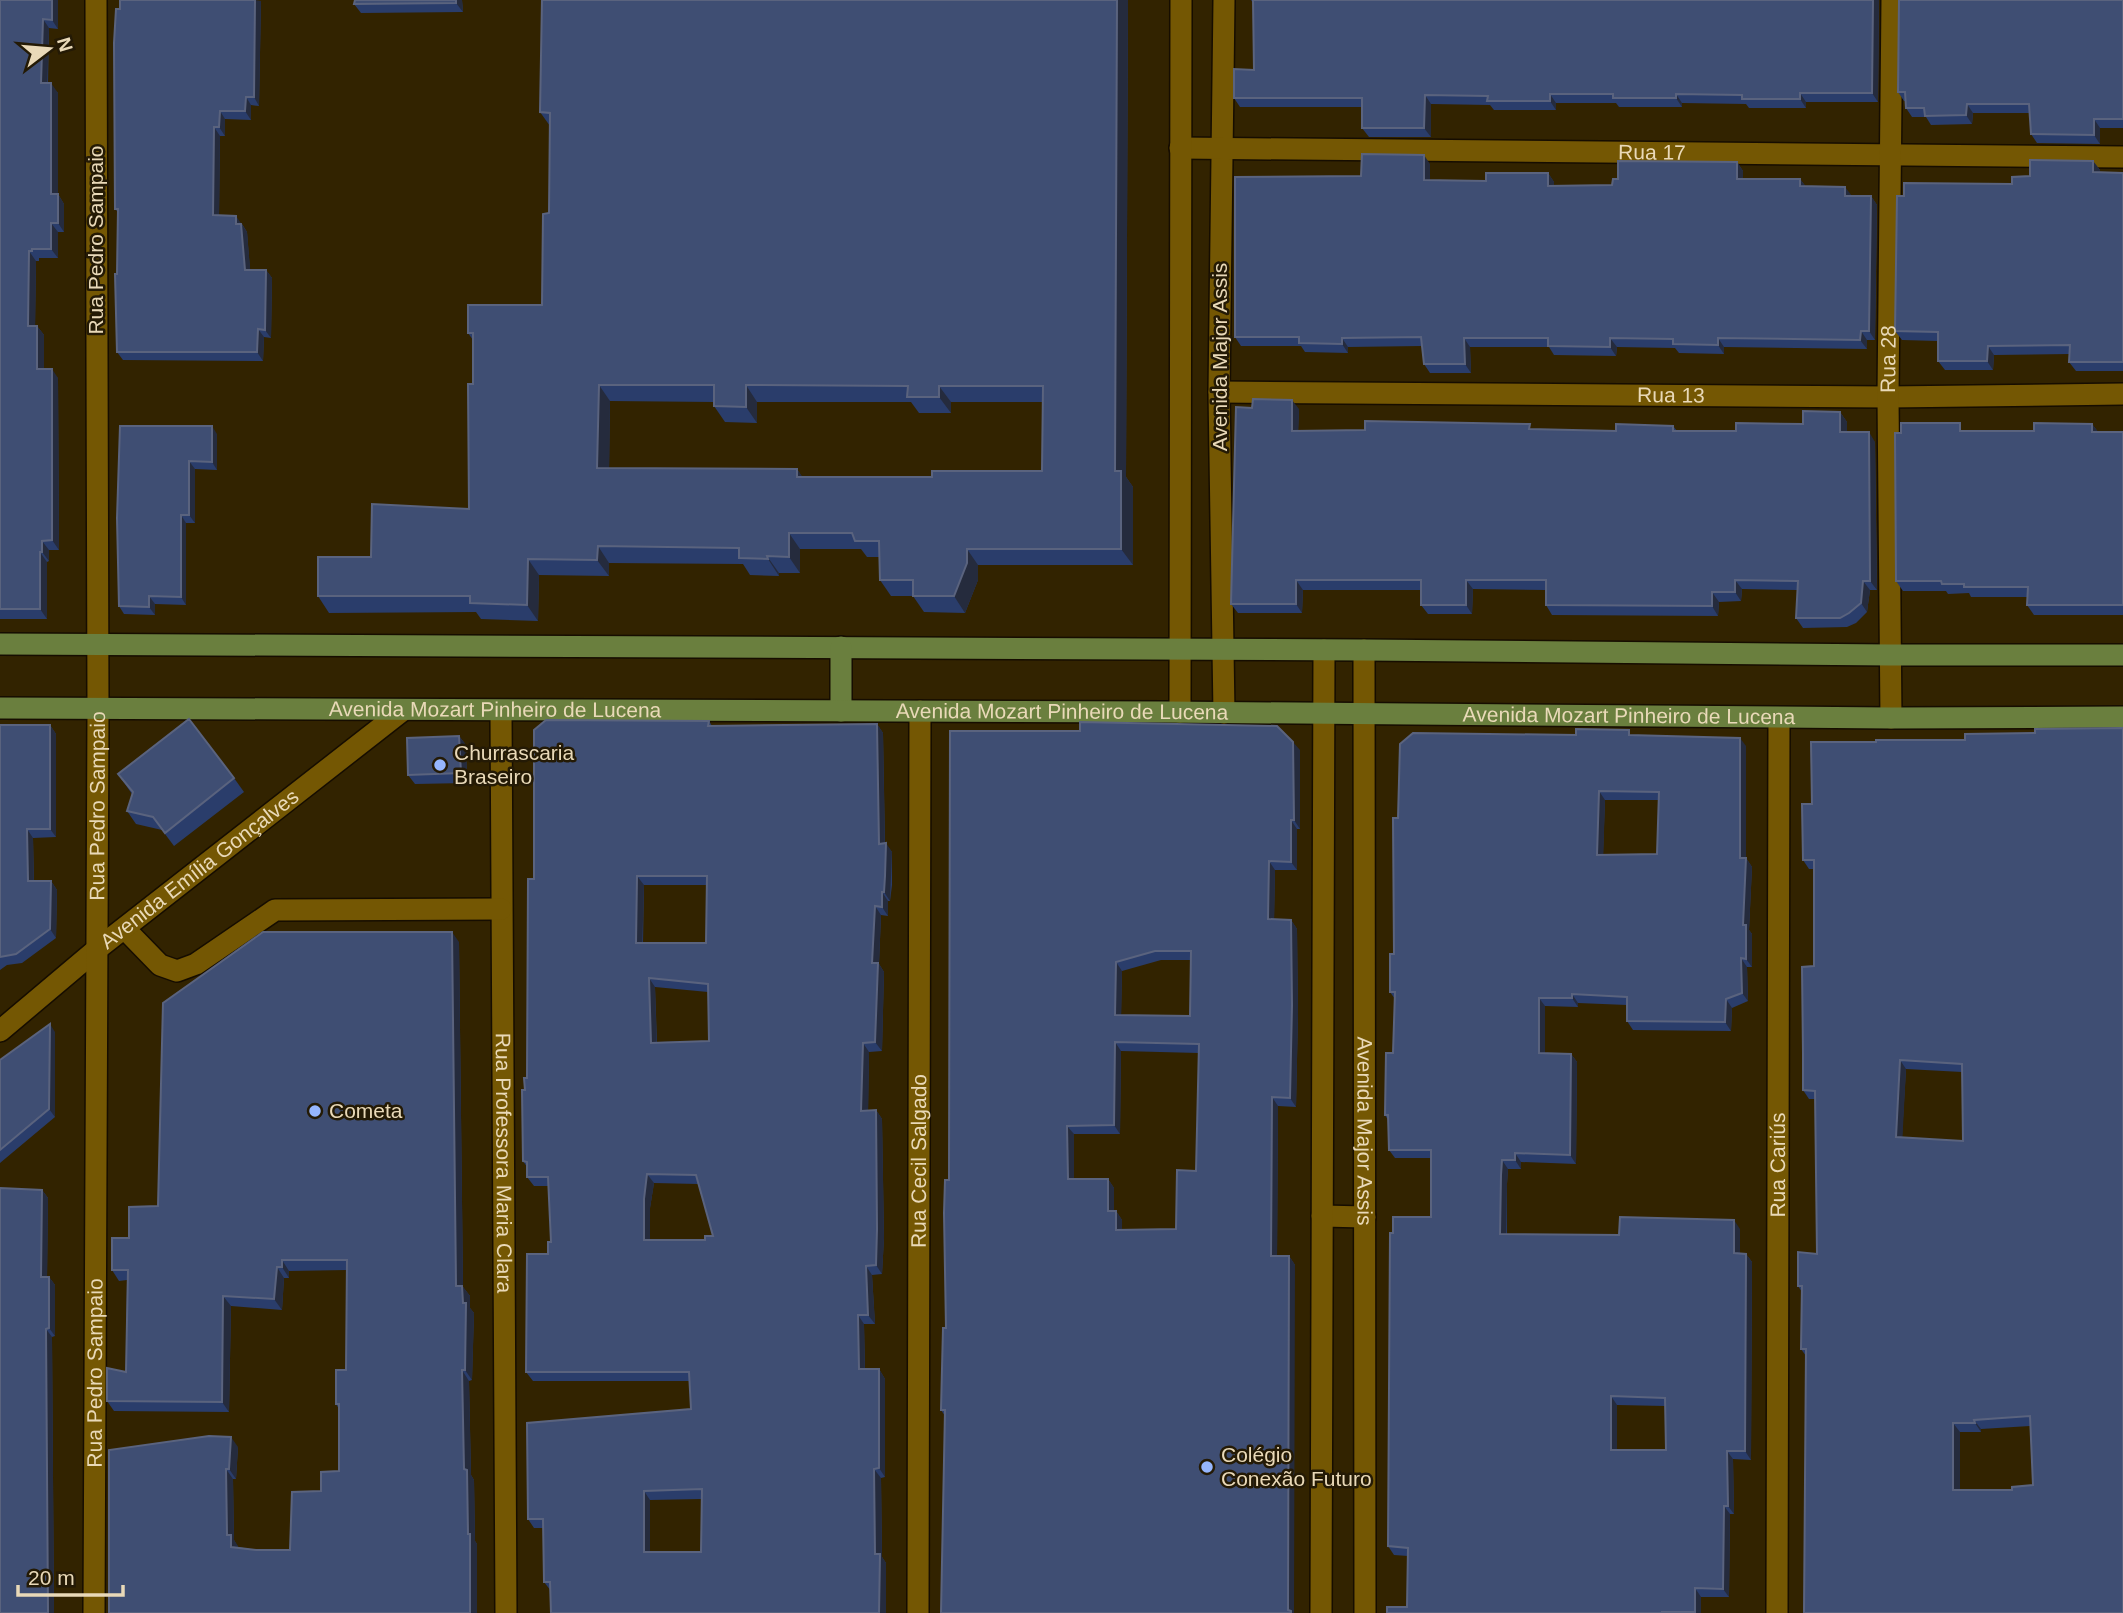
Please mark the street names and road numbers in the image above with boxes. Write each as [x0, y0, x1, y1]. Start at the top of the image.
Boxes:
street label: Rua 17 [1618, 140, 1686, 164]
street label: Rua Pedro Sampaio [84, 145, 107, 335]
street label: Avenida Major Assis [1208, 263, 1231, 451]
street label: Rua 28 [1876, 325, 1900, 393]
street label: Rua 13 [1637, 383, 1705, 407]
street label: Avenida Mozart Pinheiro de Lucena [329, 697, 662, 721]
street label: Avenida Mozart Pinheiro de Lucena [896, 699, 1229, 724]
street label: Avenida Mozart Pinheiro de Lucena [1463, 702, 1796, 728]
street label: Rua Pedro Sampaio [85, 711, 109, 901]
street label: Avenida Emília Gonçalves [96, 784, 303, 953]
street label: Rua Professora Maria Clara [492, 1033, 516, 1294]
street label: Avenida Major Assis [1353, 1037, 1377, 1225]
street label: Rua Cecil Salgado [907, 1074, 930, 1248]
street label: Rua Cariús [1766, 1112, 1789, 1218]
street label: Rua Pedro Sampaio [83, 1278, 106, 1468]

